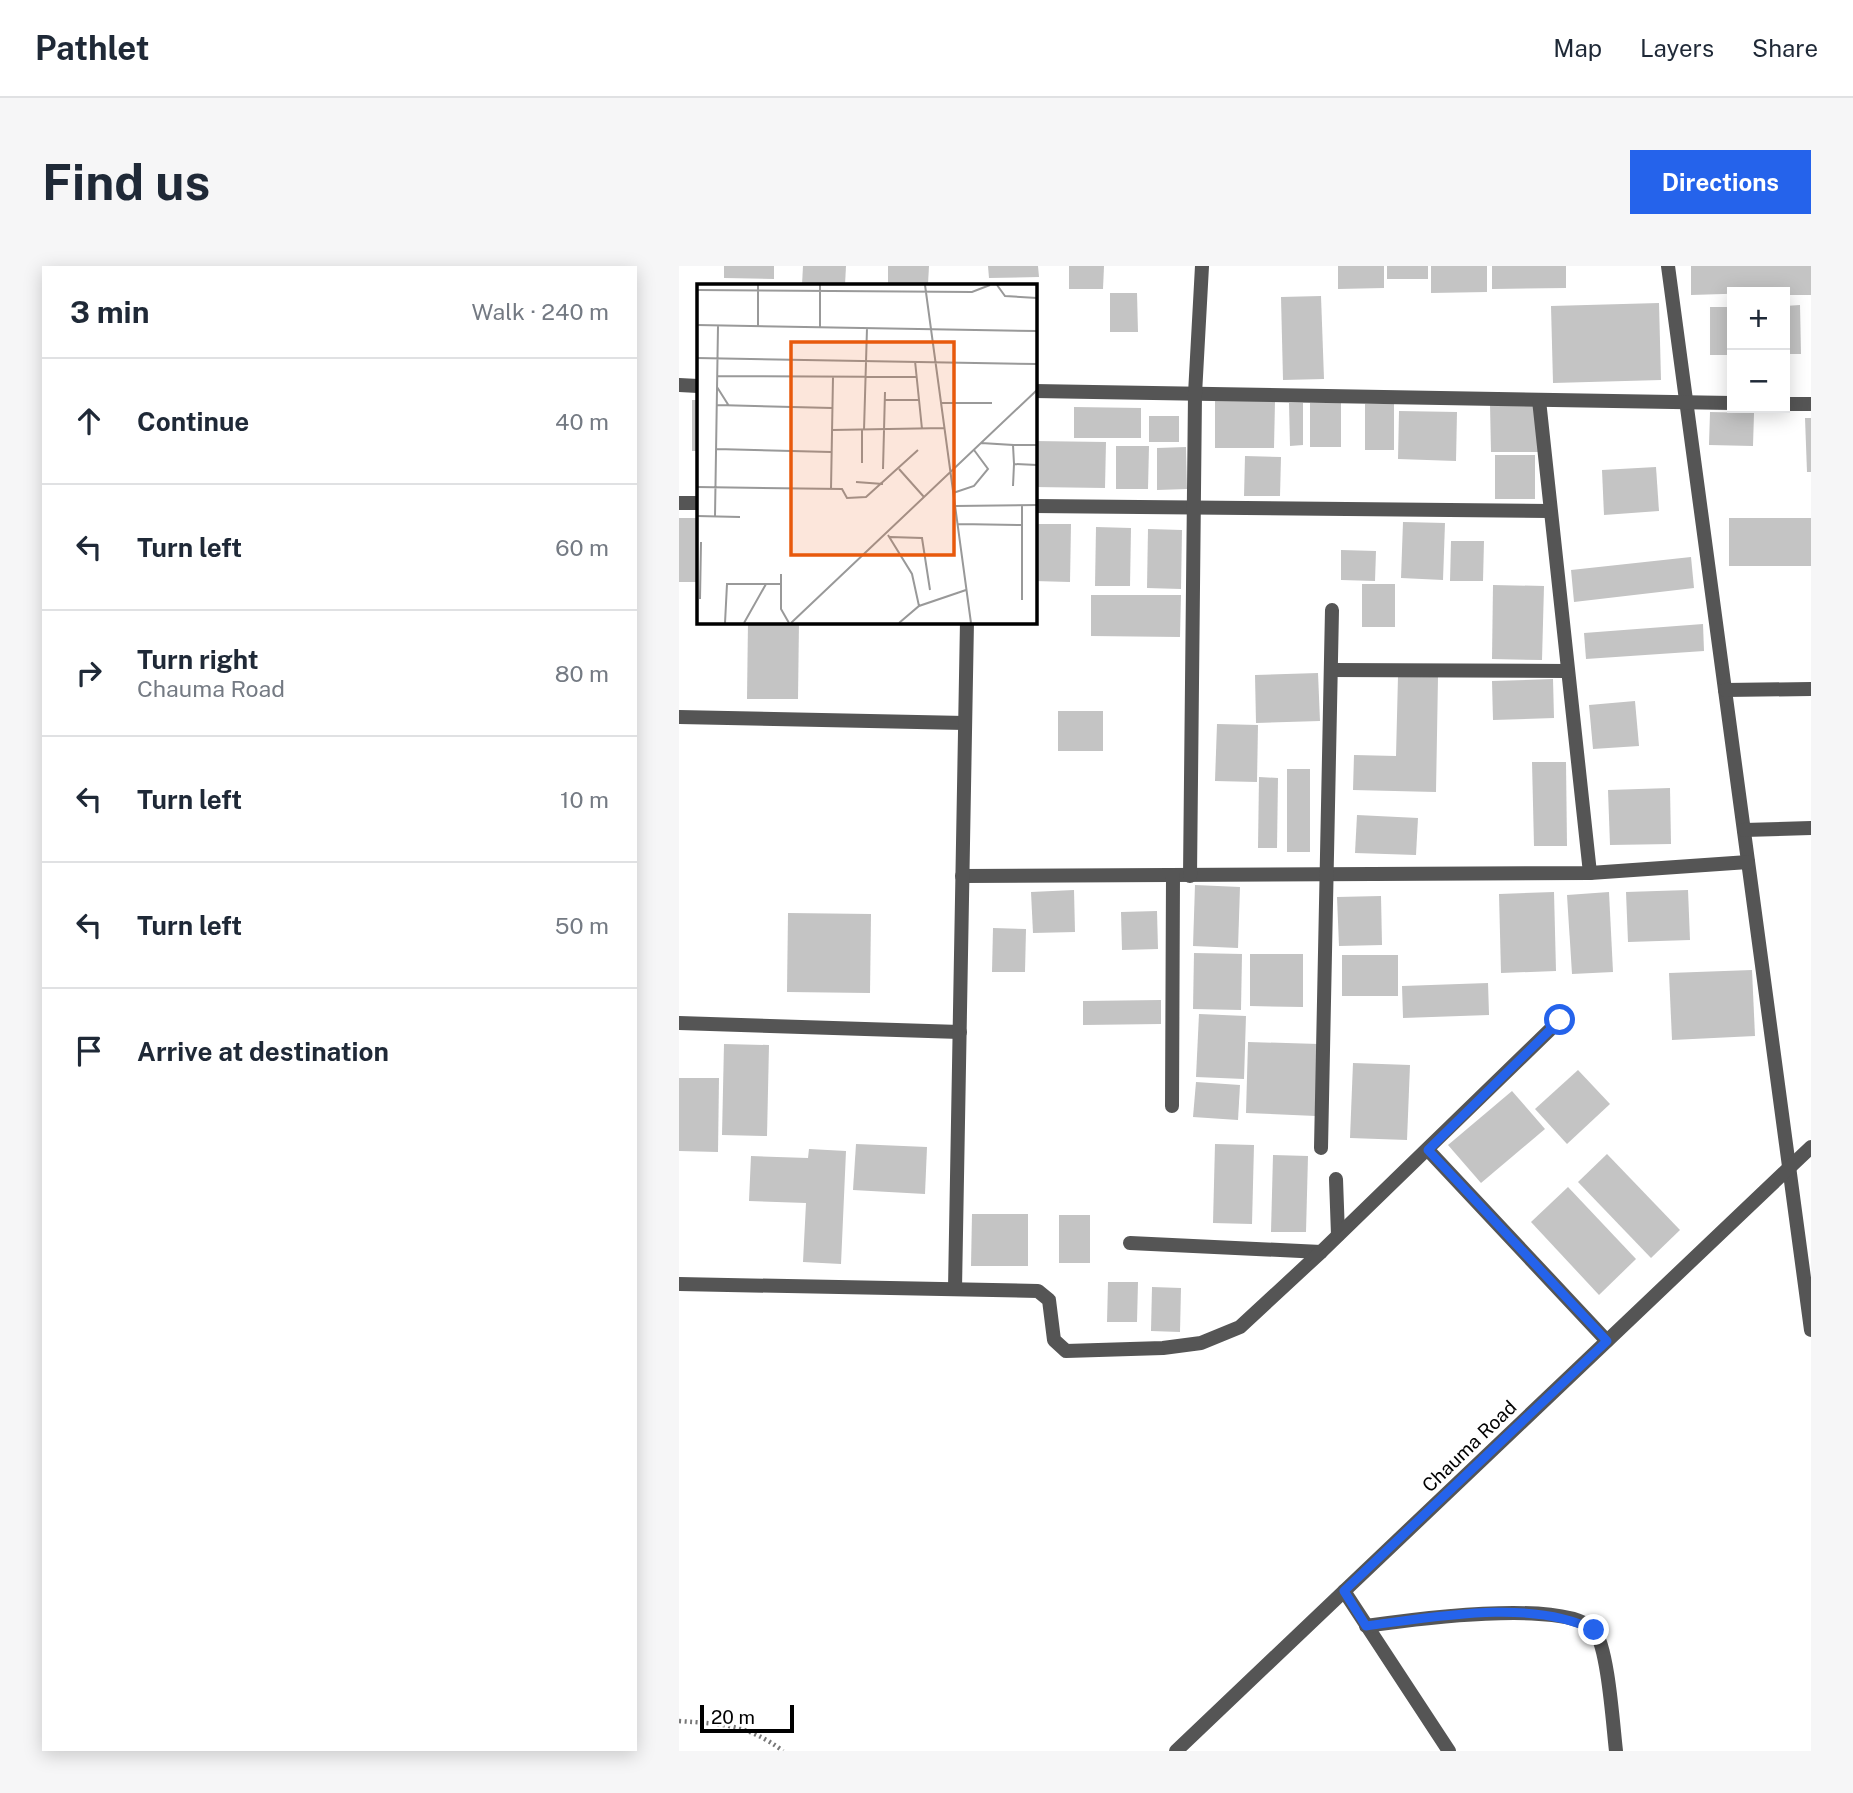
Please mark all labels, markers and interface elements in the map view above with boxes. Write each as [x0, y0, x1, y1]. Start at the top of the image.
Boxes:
text: Pathlet [35, 29, 150, 67]
text: Map [1553, 34, 1602, 62]
text: Layers [1640, 34, 1714, 62]
text: Share [1752, 34, 1818, 62]
button: Directions [1630, 150, 1811, 214]
text: Find us [42, 153, 210, 211]
inset map [697, 284, 1036, 623]
map controls [1727, 287, 1790, 413]
button: + [1727, 287, 1790, 350]
text: 3 min [70, 294, 149, 330]
text: Walk · 240 m [472, 298, 609, 325]
button: − [1727, 350, 1790, 413]
icon: ahead [70, 402, 108, 440]
text: Continue [137, 406, 249, 437]
text: 40 m [555, 408, 609, 435]
icon: left [70, 528, 108, 566]
text: Turn left [137, 532, 242, 563]
text: 60 m [555, 534, 609, 561]
text: Turn right [137, 644, 259, 675]
icon: right [70, 654, 108, 692]
text: 80 m [555, 660, 609, 687]
text: Chauma Road [137, 675, 285, 702]
icon: left [70, 780, 108, 818]
text: Turn left [137, 784, 242, 815]
text: 10 m [560, 786, 609, 813]
icon: left [70, 906, 108, 944]
text: Turn left [137, 910, 242, 941]
text: 50 m [555, 912, 609, 939]
route start [1544, 1004, 1575, 1035]
icon: arrive [70, 1032, 108, 1070]
text: Arrive at destination [137, 1036, 389, 1067]
street label: Chauma Road [1417, 1396, 1521, 1496]
route end [1578, 1614, 1609, 1645]
scale bar [700, 1702, 795, 1734]
text: 20 m [711, 1706, 755, 1728]

